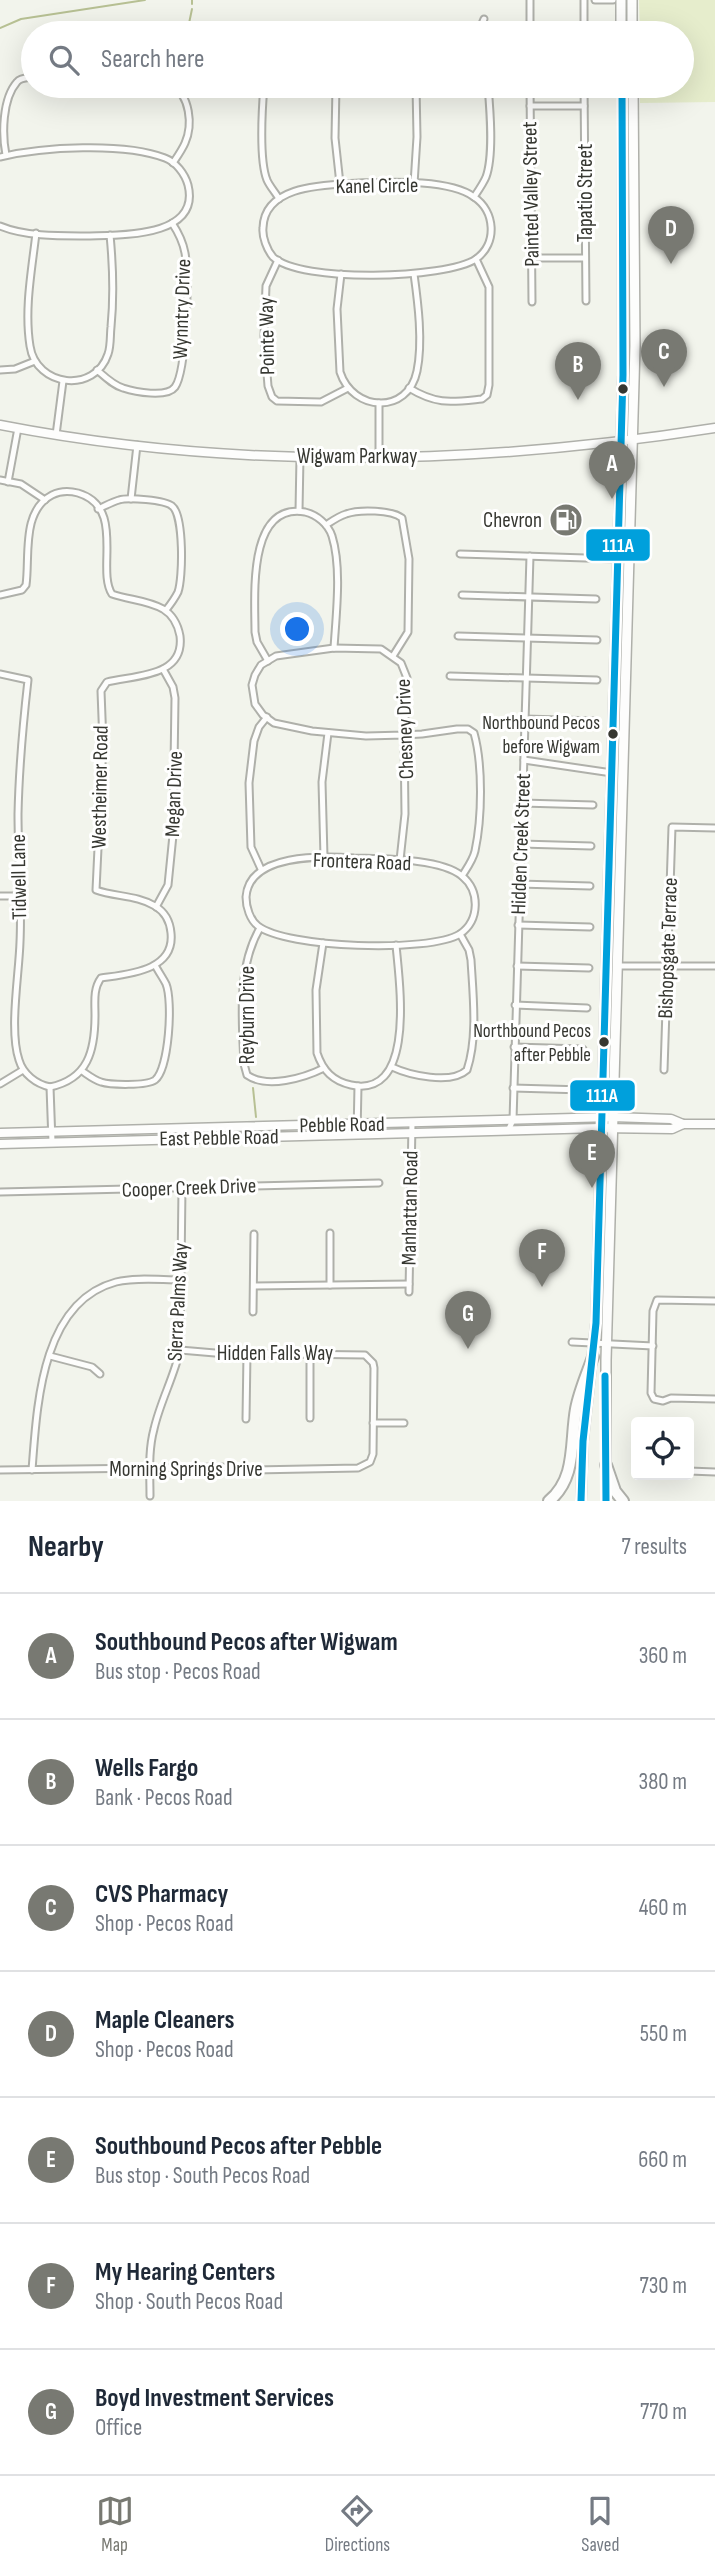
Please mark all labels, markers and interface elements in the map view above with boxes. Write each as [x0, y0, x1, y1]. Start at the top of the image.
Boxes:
search box [21, 21, 694, 98]
icon: search [45, 41, 83, 79]
text: Search here [101, 44, 204, 75]
street label: Painted Valley Street [517, 121, 545, 267]
street label: Tapatio Street [573, 144, 598, 242]
street label: Kanel Circle [335, 173, 419, 199]
pin: D [648, 206, 694, 264]
street label: Wynntry Drive [168, 258, 196, 360]
street label: Pointe Way [254, 297, 280, 375]
pin: C [641, 329, 687, 387]
pin: B [555, 342, 601, 400]
unlabelled marker [616, 382, 630, 396]
pin: A [589, 441, 635, 499]
street label: Wigwam Parkway [297, 444, 417, 469]
fuel station icon: Chevron [547, 501, 585, 539]
place label: Chevron [483, 508, 542, 533]
line badge: 111A [585, 528, 651, 562]
text: 111A [602, 535, 635, 558]
your location [280, 612, 314, 646]
street label: Chesney Drive [391, 678, 419, 780]
place label: Northbound Pecos before Wigwam [482, 712, 600, 759]
street label: Westheimer Road [86, 725, 114, 849]
marker: Northbound Pecos before Wigwam [606, 727, 620, 741]
street label: Megan Drive [160, 751, 188, 837]
street label: Hidden Creek Street [506, 773, 536, 915]
street label: Tidwell Lane [6, 834, 32, 920]
street label: Frontera Road [312, 848, 412, 876]
street label: Bishopsgate Terrace [653, 877, 683, 1019]
street label: Reyburn Drive [235, 966, 260, 1064]
place label: Northbound Pecos after Pebble [473, 1020, 591, 1067]
marker: Northbound Pecos after Pebble [597, 1035, 611, 1049]
line badge: 111A [569, 1079, 636, 1112]
text: 111A [586, 1085, 619, 1108]
street label: Pebble Road [299, 1112, 385, 1138]
street label: East Pebble Road [159, 1124, 279, 1152]
pin: E [569, 1130, 615, 1188]
street label: Manhattan Road [397, 1150, 423, 1266]
street label: Cooper Creek Drive [121, 1173, 257, 1203]
pin: F [519, 1229, 565, 1287]
street label: Sierra Palms Way [162, 1242, 194, 1362]
pin: G [445, 1291, 491, 1349]
street label: Hidden Falls Way [217, 1341, 333, 1366]
map controls [631, 1417, 694, 1480]
button: locate [631, 1417, 694, 1480]
street label: Morning Springs Drive [109, 1457, 263, 1482]
text: Nearby [28, 1529, 104, 1565]
text: 7 results [621, 1533, 687, 1561]
text: Southbound Pecos after Wigwam [95, 1627, 398, 1658]
text: A [46, 1642, 56, 1670]
text: 360 m [639, 1642, 687, 1670]
text: Bus stop · Pecos Road [95, 1658, 261, 1686]
text: Wells Fargo [95, 1753, 198, 1784]
text: B [46, 1768, 56, 1796]
text: 380 m [639, 1768, 687, 1796]
text: Bank · Pecos Road [95, 1784, 233, 1812]
text: CVS Pharmacy [95, 1879, 228, 1910]
text: C [45, 1894, 57, 1922]
text: 460 m [639, 1894, 687, 1922]
text: Shop · Pecos Road [95, 1910, 233, 1938]
text: Maple Cleaners [95, 2005, 235, 2036]
text: D [45, 2020, 57, 2048]
text: 550 m [640, 2020, 687, 2048]
text: Shop · Pecos Road [95, 2036, 233, 2064]
text: Southbound Pecos after Pebble [95, 2131, 382, 2162]
text: E [46, 2146, 56, 2174]
text: 660 m [638, 2146, 687, 2174]
text: Bus stop · South Pecos Road [95, 2162, 310, 2190]
text: My Hearing Centers [95, 2257, 275, 2288]
text: F [46, 2272, 56, 2300]
text: 730 m [639, 2272, 687, 2300]
text: Shop · South Pecos Road [95, 2288, 283, 2316]
text: Boyd Investment Services [95, 2383, 334, 2414]
text: G [45, 2398, 57, 2426]
text: 770 m [640, 2398, 687, 2426]
text: Office [95, 2414, 142, 2442]
tab: Map [96, 2492, 134, 2557]
tab: Directions [325, 2492, 390, 2557]
tab: Saved [581, 2492, 619, 2557]

